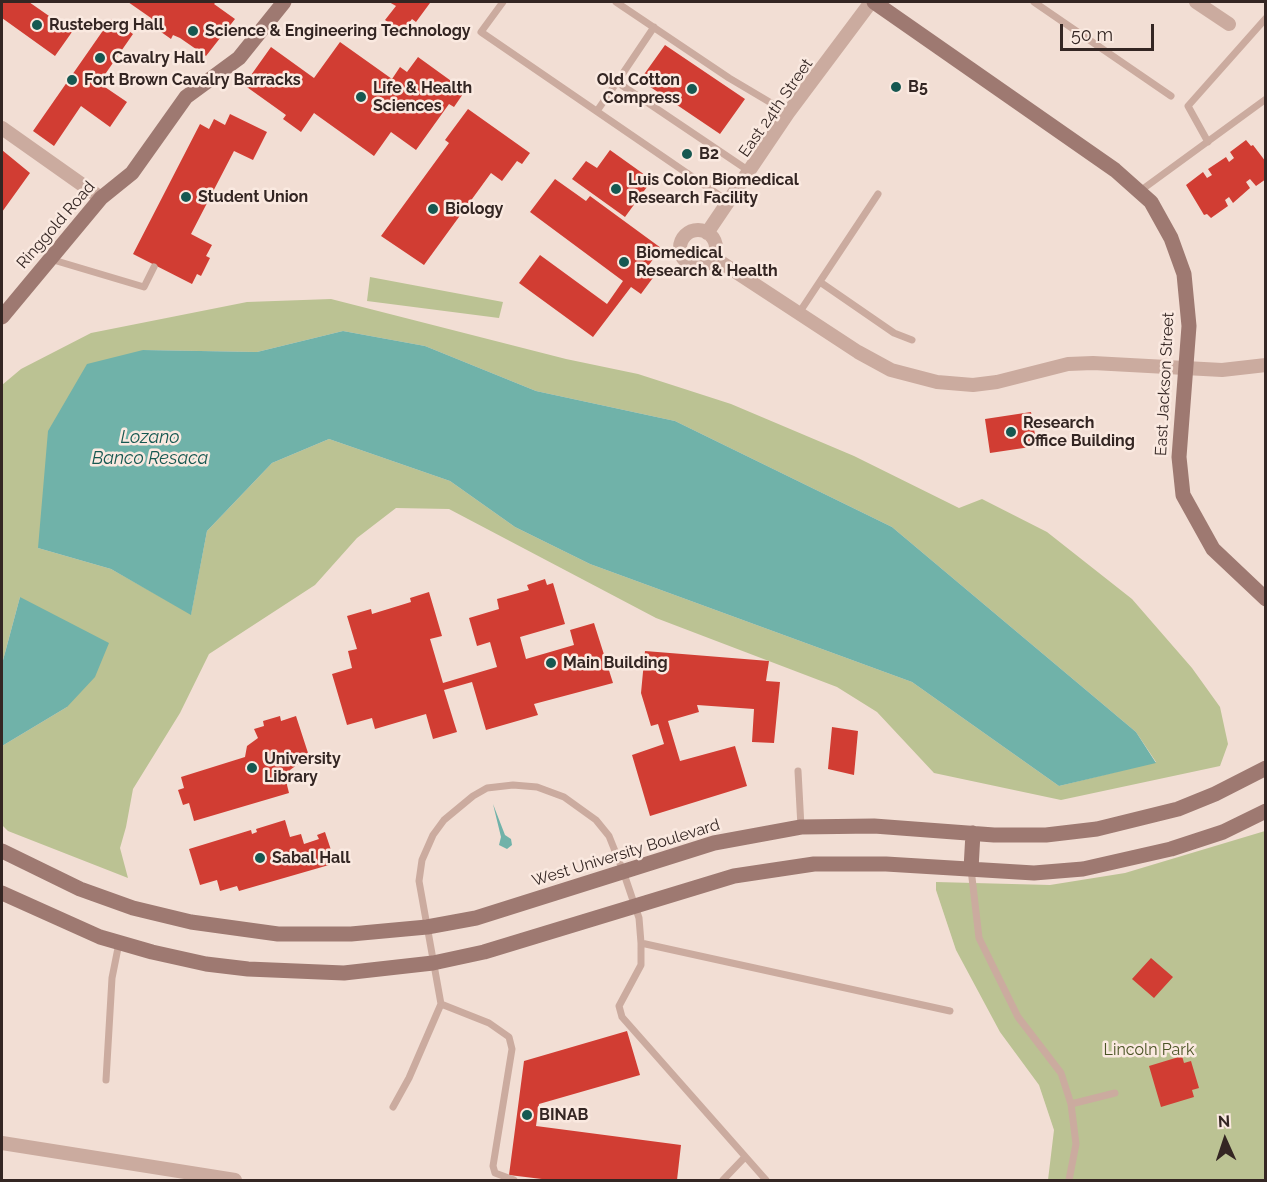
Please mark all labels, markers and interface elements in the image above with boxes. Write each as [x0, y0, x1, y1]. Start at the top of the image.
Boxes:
scale bar [1063, 12, 1158, 50]
place label: Rusteberg Hall [49, 15, 164, 35]
marker: Rusteberg Hall [30, 18, 44, 32]
place label: Science & Engineering Technology [205, 21, 471, 41]
marker: Science & Engineering Technology [186, 24, 200, 38]
text: 50 m [1071, 24, 1113, 45]
place label: Cavalry Hall [112, 48, 205, 68]
marker: Cavalry Hall [93, 51, 107, 65]
street label: East 24th Street [735, 55, 817, 161]
place label: Fort Brown Cavalry Barracks [84, 70, 301, 90]
place label: Old Cotton Compress [597, 70, 680, 108]
marker: Fort Brown Cavalry Barracks [65, 73, 79, 87]
place label: B5 [908, 77, 928, 97]
place label: Life & Health Sciences [373, 78, 472, 116]
marker: B5 [889, 80, 903, 94]
marker: Old Cotton Compress [685, 82, 699, 96]
marker: Life & Health Sciences [354, 90, 368, 104]
place label: B2 [699, 144, 719, 164]
marker: B2 [680, 147, 694, 161]
place label: Luis Colon Biomedical Research Facility [628, 170, 799, 208]
street label: Ringgold Road [13, 177, 99, 273]
marker: Luis Colon Biomedical Research Facility [609, 182, 623, 196]
place label: Student Union [198, 187, 308, 207]
marker: Student Union [179, 190, 193, 204]
place label: Biology [445, 199, 503, 219]
marker: Biology [426, 202, 440, 216]
place label: Biomedical Research & Health [636, 243, 778, 281]
marker: Biomedical Research & Health [617, 255, 631, 269]
street label: East Jackson Street [1152, 312, 1178, 456]
place label: Research Office Building [1023, 413, 1135, 451]
marker: Research Office Building [1004, 425, 1018, 439]
water label: Lozano Banco Resaca [92, 427, 208, 470]
place label: Main Building [563, 653, 668, 673]
marker: Main Building [544, 656, 558, 670]
place label: University Library [264, 749, 341, 787]
marker: University Library [245, 761, 259, 775]
street label: West University Boulevard [530, 815, 722, 891]
place label: Sabal Hall [272, 848, 350, 868]
marker: Sabal Hall [253, 851, 267, 865]
park label: Lincoln Park [1104, 1040, 1194, 1060]
place label: BINAB [539, 1105, 588, 1125]
marker: BINAB [520, 1108, 534, 1122]
north arrow [1195, 1110, 1255, 1170]
text: N [1217, 1112, 1231, 1131]

